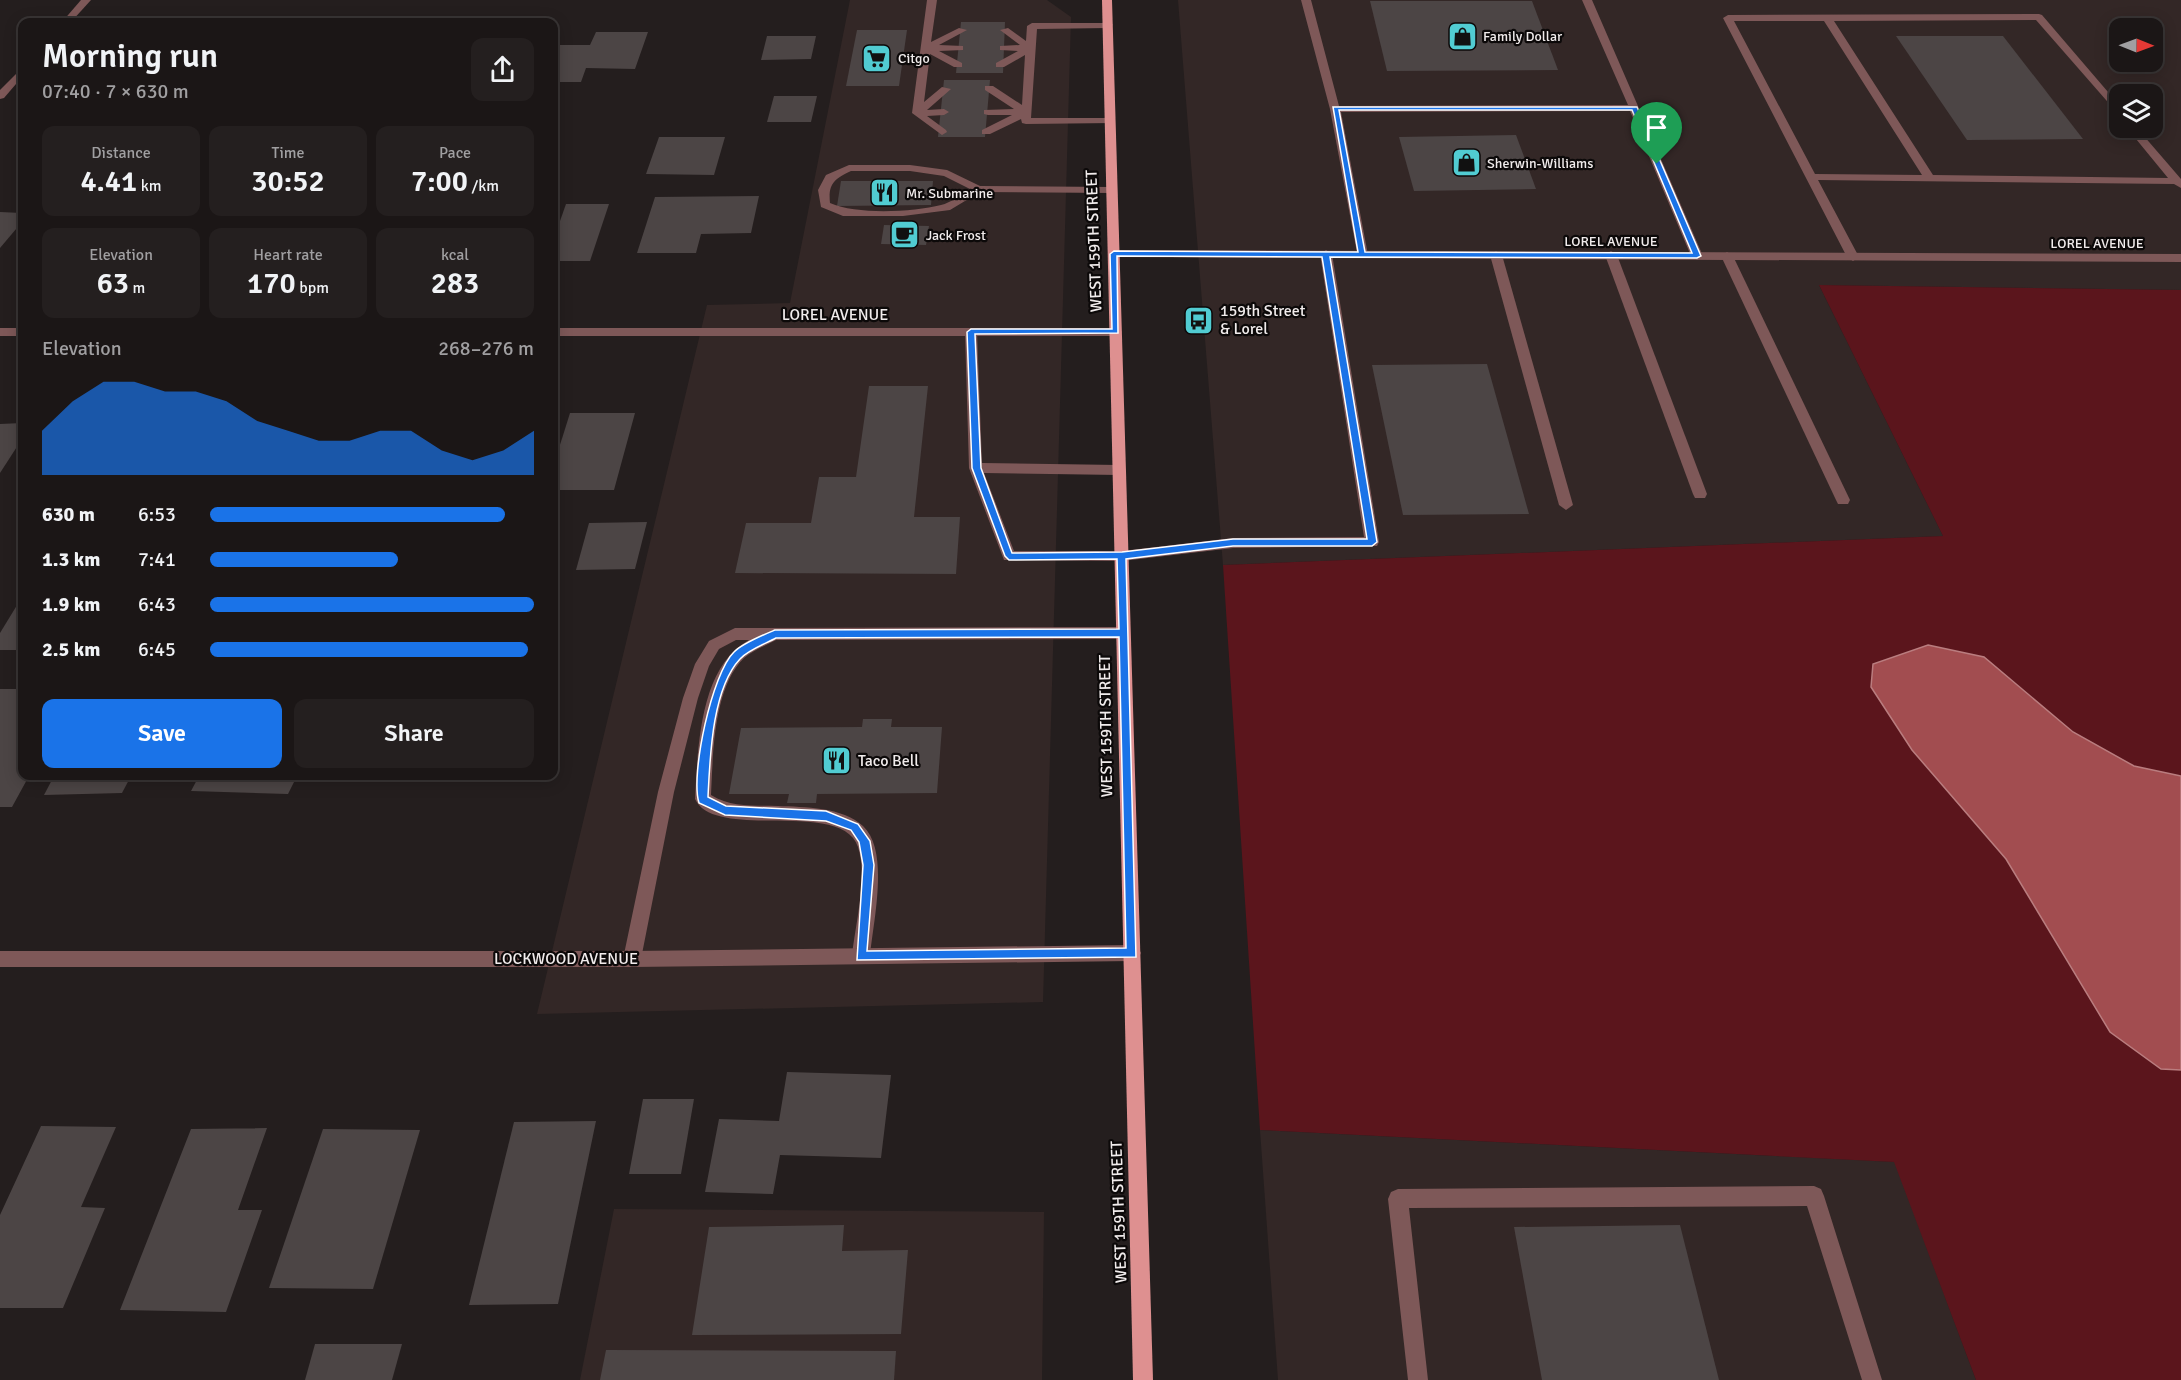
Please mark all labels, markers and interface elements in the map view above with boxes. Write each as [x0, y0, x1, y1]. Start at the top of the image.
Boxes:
north arrow [2109, 18, 2163, 72]
map controls [2109, 18, 2163, 138]
shop icon: Family Dollar [1446, 20, 1478, 52]
place label: Family Dollar [1483, 28, 1563, 45]
text: Morning run [42, 36, 218, 77]
button: share [471, 38, 534, 101]
supermarket icon: Citgo [861, 42, 893, 74]
place label: Citgo [898, 50, 930, 67]
text: 07:40 · 7 × 630 m [42, 79, 189, 104]
button: layers [2109, 84, 2163, 138]
pin [1631, 102, 1682, 164]
icon: arrive [1640, 111, 1673, 144]
text: Distance [91, 143, 151, 163]
text: Time [272, 143, 304, 163]
text: Pace [439, 143, 471, 163]
shop icon: Sherwin-Williams [1450, 147, 1482, 179]
place label: Sherwin-Williams [1487, 155, 1593, 172]
text: 4.41 [80, 163, 137, 200]
text: 30:52 [251, 163, 325, 200]
text: 7:00 [411, 163, 468, 200]
street label: WEST 159TH STREET [1082, 169, 1106, 313]
text: km [137, 176, 162, 196]
text: /km [468, 176, 499, 196]
restaurant icon: Mr. Submarine [869, 177, 901, 209]
place label: Mr. Submarine [906, 185, 993, 202]
cafe icon: Jack Frost [889, 219, 921, 251]
place label: Jack Frost [926, 227, 986, 244]
street label: LOREL AVENUE [1564, 233, 1658, 250]
street label: LOREL AVENUE [2050, 235, 2144, 252]
text: Elevation [89, 245, 153, 265]
text: Heart rate [253, 245, 323, 265]
text: kcal [441, 245, 469, 265]
text: 63 [97, 265, 129, 302]
text: 170 [247, 265, 296, 302]
text: 283 [431, 265, 479, 302]
text: m [129, 278, 145, 298]
text: bpm [296, 278, 329, 298]
place label: 159th Street & Lorel [1220, 301, 1306, 339]
bus stop icon: 159th Street & Lorel [1183, 304, 1215, 336]
street label: LOREL AVENUE [782, 305, 888, 325]
text: Elevation [42, 336, 122, 361]
text: 268–276 m [438, 336, 534, 361]
text: 630 m [42, 502, 95, 527]
text: 6:53 [138, 502, 176, 527]
text: 1.3 km [42, 547, 100, 572]
text: 7:41 [138, 547, 176, 572]
text: 1.9 km [42, 592, 100, 617]
text: 6:43 [138, 592, 176, 617]
text: 2.5 km [42, 637, 100, 662]
text: 6:45 [138, 637, 176, 662]
street label: WEST 159TH STREET [1095, 654, 1117, 797]
button: Save [42, 699, 282, 768]
button: Share [294, 699, 534, 768]
restaurant icon: Taco Bell [821, 745, 853, 777]
place label: Taco Bell [858, 751, 919, 771]
street label: LOCKWOOD AVENUE [494, 949, 638, 969]
street label: WEST 159TH STREET [1107, 1140, 1131, 1284]

